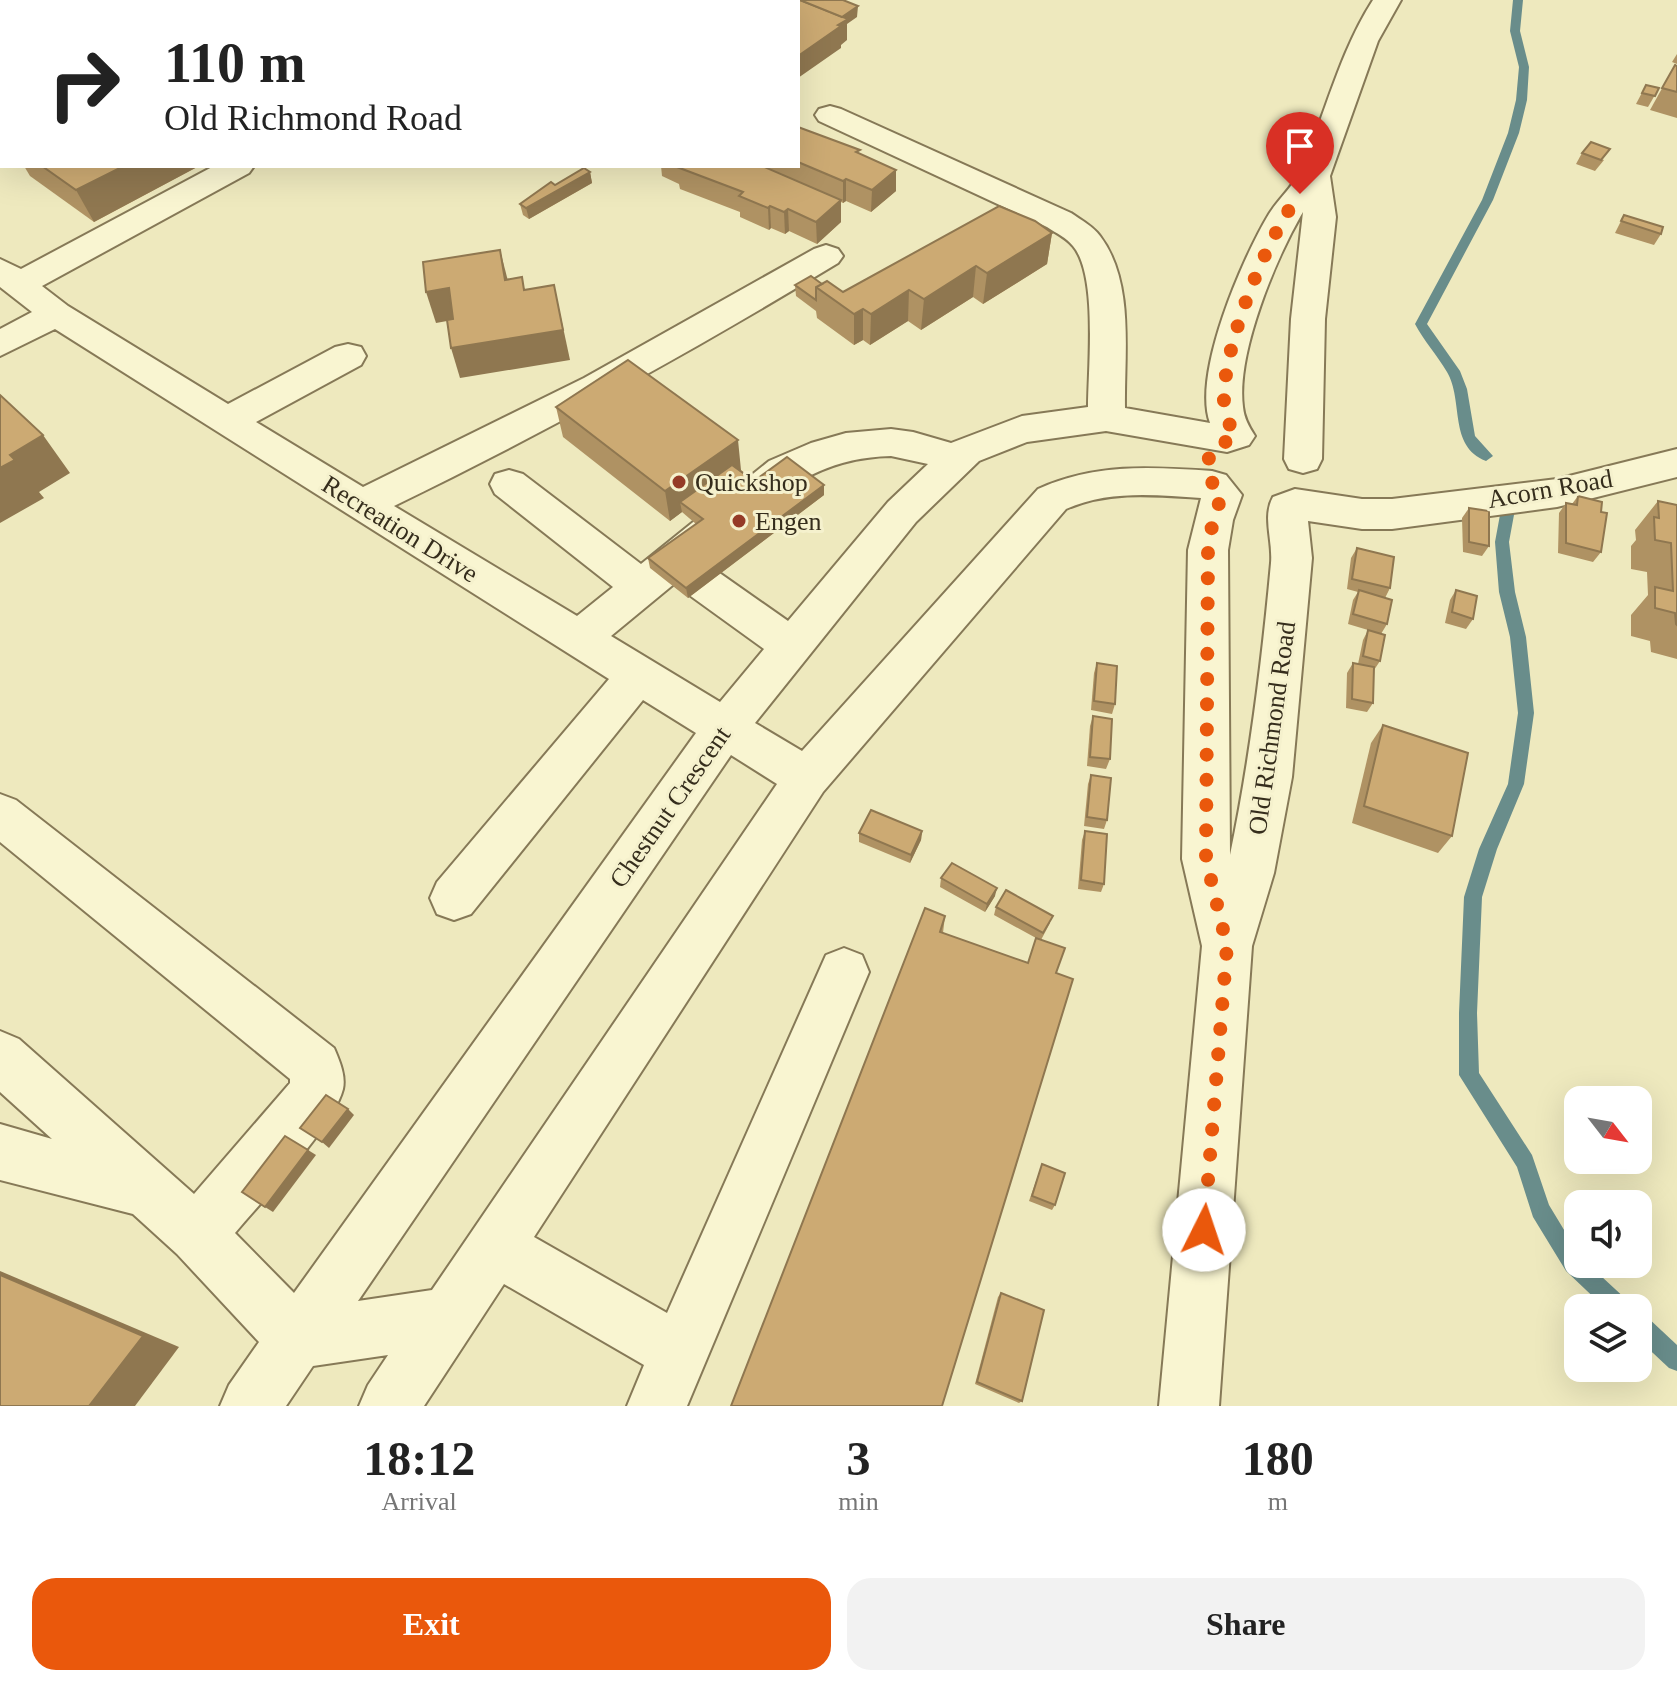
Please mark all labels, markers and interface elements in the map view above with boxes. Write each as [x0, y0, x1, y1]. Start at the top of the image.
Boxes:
icon: right [32, 32, 136, 136]
text: 110 m [164, 32, 306, 94]
text: Old Richmond Road [164, 98, 462, 138]
pin [1266, 112, 1334, 194]
icon: arrive [1278, 124, 1322, 168]
street label: Acorn Road [1485, 464, 1615, 514]
place label: Quickshop [695, 468, 808, 497]
street label: Recreation Drive [317, 469, 483, 589]
marker: Quickshop [670, 473, 688, 491]
place label: Engen [755, 507, 821, 536]
marker: Engen [730, 512, 748, 530]
street label: Old Richmond Road [1243, 619, 1301, 837]
street label: Chestnut Crescent [604, 720, 737, 893]
north arrow [1564, 1086, 1652, 1174]
map controls [1564, 1086, 1652, 1382]
position arrow [1162, 1188, 1246, 1272]
button: sound [1564, 1190, 1652, 1278]
button: layers [1564, 1294, 1652, 1382]
text: 18:12 [363, 1432, 475, 1485]
text: 3 [846, 1432, 870, 1485]
text: 180 [1242, 1432, 1314, 1485]
text: Arrival [382, 1487, 457, 1516]
text: min [838, 1487, 879, 1516]
text: m [1268, 1487, 1288, 1516]
button: Exit [32, 1578, 831, 1670]
button: Share [847, 1578, 1645, 1670]

